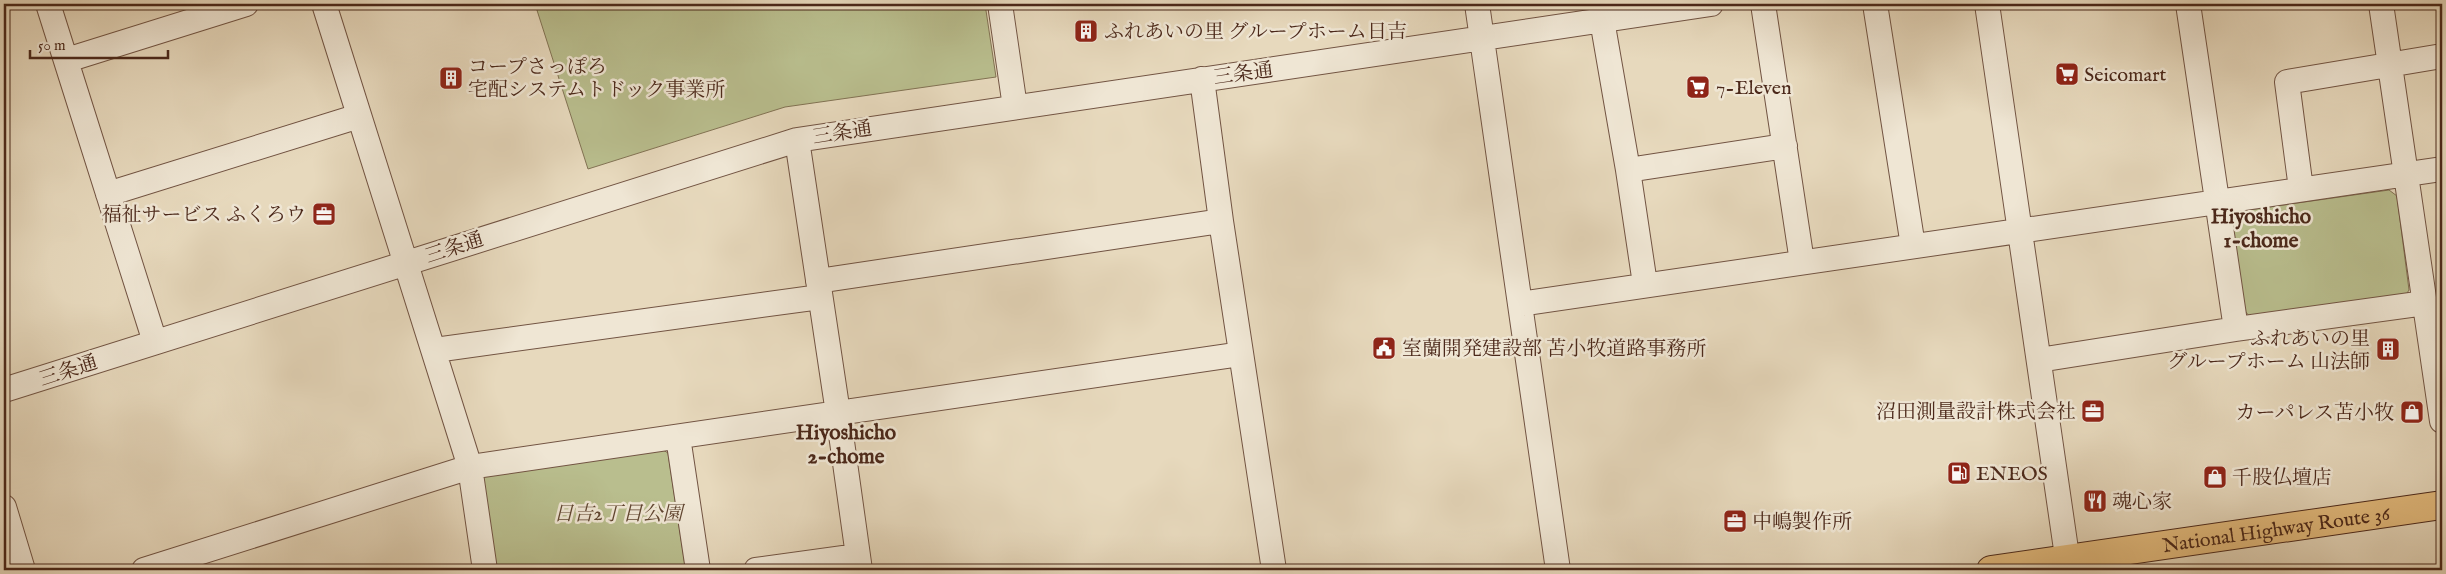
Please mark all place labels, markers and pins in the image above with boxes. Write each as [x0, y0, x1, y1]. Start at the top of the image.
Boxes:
building icon: ふれあいの里 グループホーム日吉 [1073, 18, 1099, 44]
place label: ふれあいの里 グループホーム日吉 [1104, 20, 1407, 45]
place label: コープさっぽろ 宅配システムトドック事業所 [468, 55, 725, 103]
supermarket icon: Seicomart [2054, 61, 2080, 87]
place label: Seicomart [2084, 63, 2167, 88]
building icon: コープさっぽろ 宅配システムトドック事業所 [438, 65, 464, 91]
supermarket icon: 7-Eleven [1685, 74, 1711, 100]
place label: 7-Eleven [1716, 76, 1792, 101]
office icon: 福祉サービス ふくろウ [311, 201, 337, 227]
place label: 福祉サービス ふくろウ [102, 203, 306, 228]
place label: ふれあいの里 グループホーム 山法師 [2167, 327, 2370, 375]
public building icon: 室蘭開発建設部 苫小牧道路事務所 [1371, 335, 1397, 361]
building icon: ふれあいの里 グループホーム 山法師 [2375, 336, 2401, 362]
place label: 室蘭開発建設部 苫小牧道路事務所 [1402, 337, 1706, 362]
office icon: 沼田測量設計株式会社 [2080, 398, 2106, 424]
shop icon: カーパレス苫小牧 [2399, 399, 2425, 425]
place label: 沼田測量設計株式会社 [1876, 400, 2076, 425]
place label: カーパレス苫小牧 [2236, 401, 2394, 426]
fuel station icon: ENEOS [1946, 460, 1972, 486]
place label: ENEOS [1976, 462, 2048, 487]
shop icon: 千股仏壇店 [2202, 464, 2228, 490]
place label: 千股仏壇店 [2232, 466, 2332, 491]
restaurant icon: 魂心家 [2082, 488, 2108, 514]
place label: 魂心家 [2112, 490, 2172, 515]
office icon: 中嶋製作所 [1722, 508, 1748, 534]
place label: 中嶋製作所 [1752, 510, 1852, 535]

